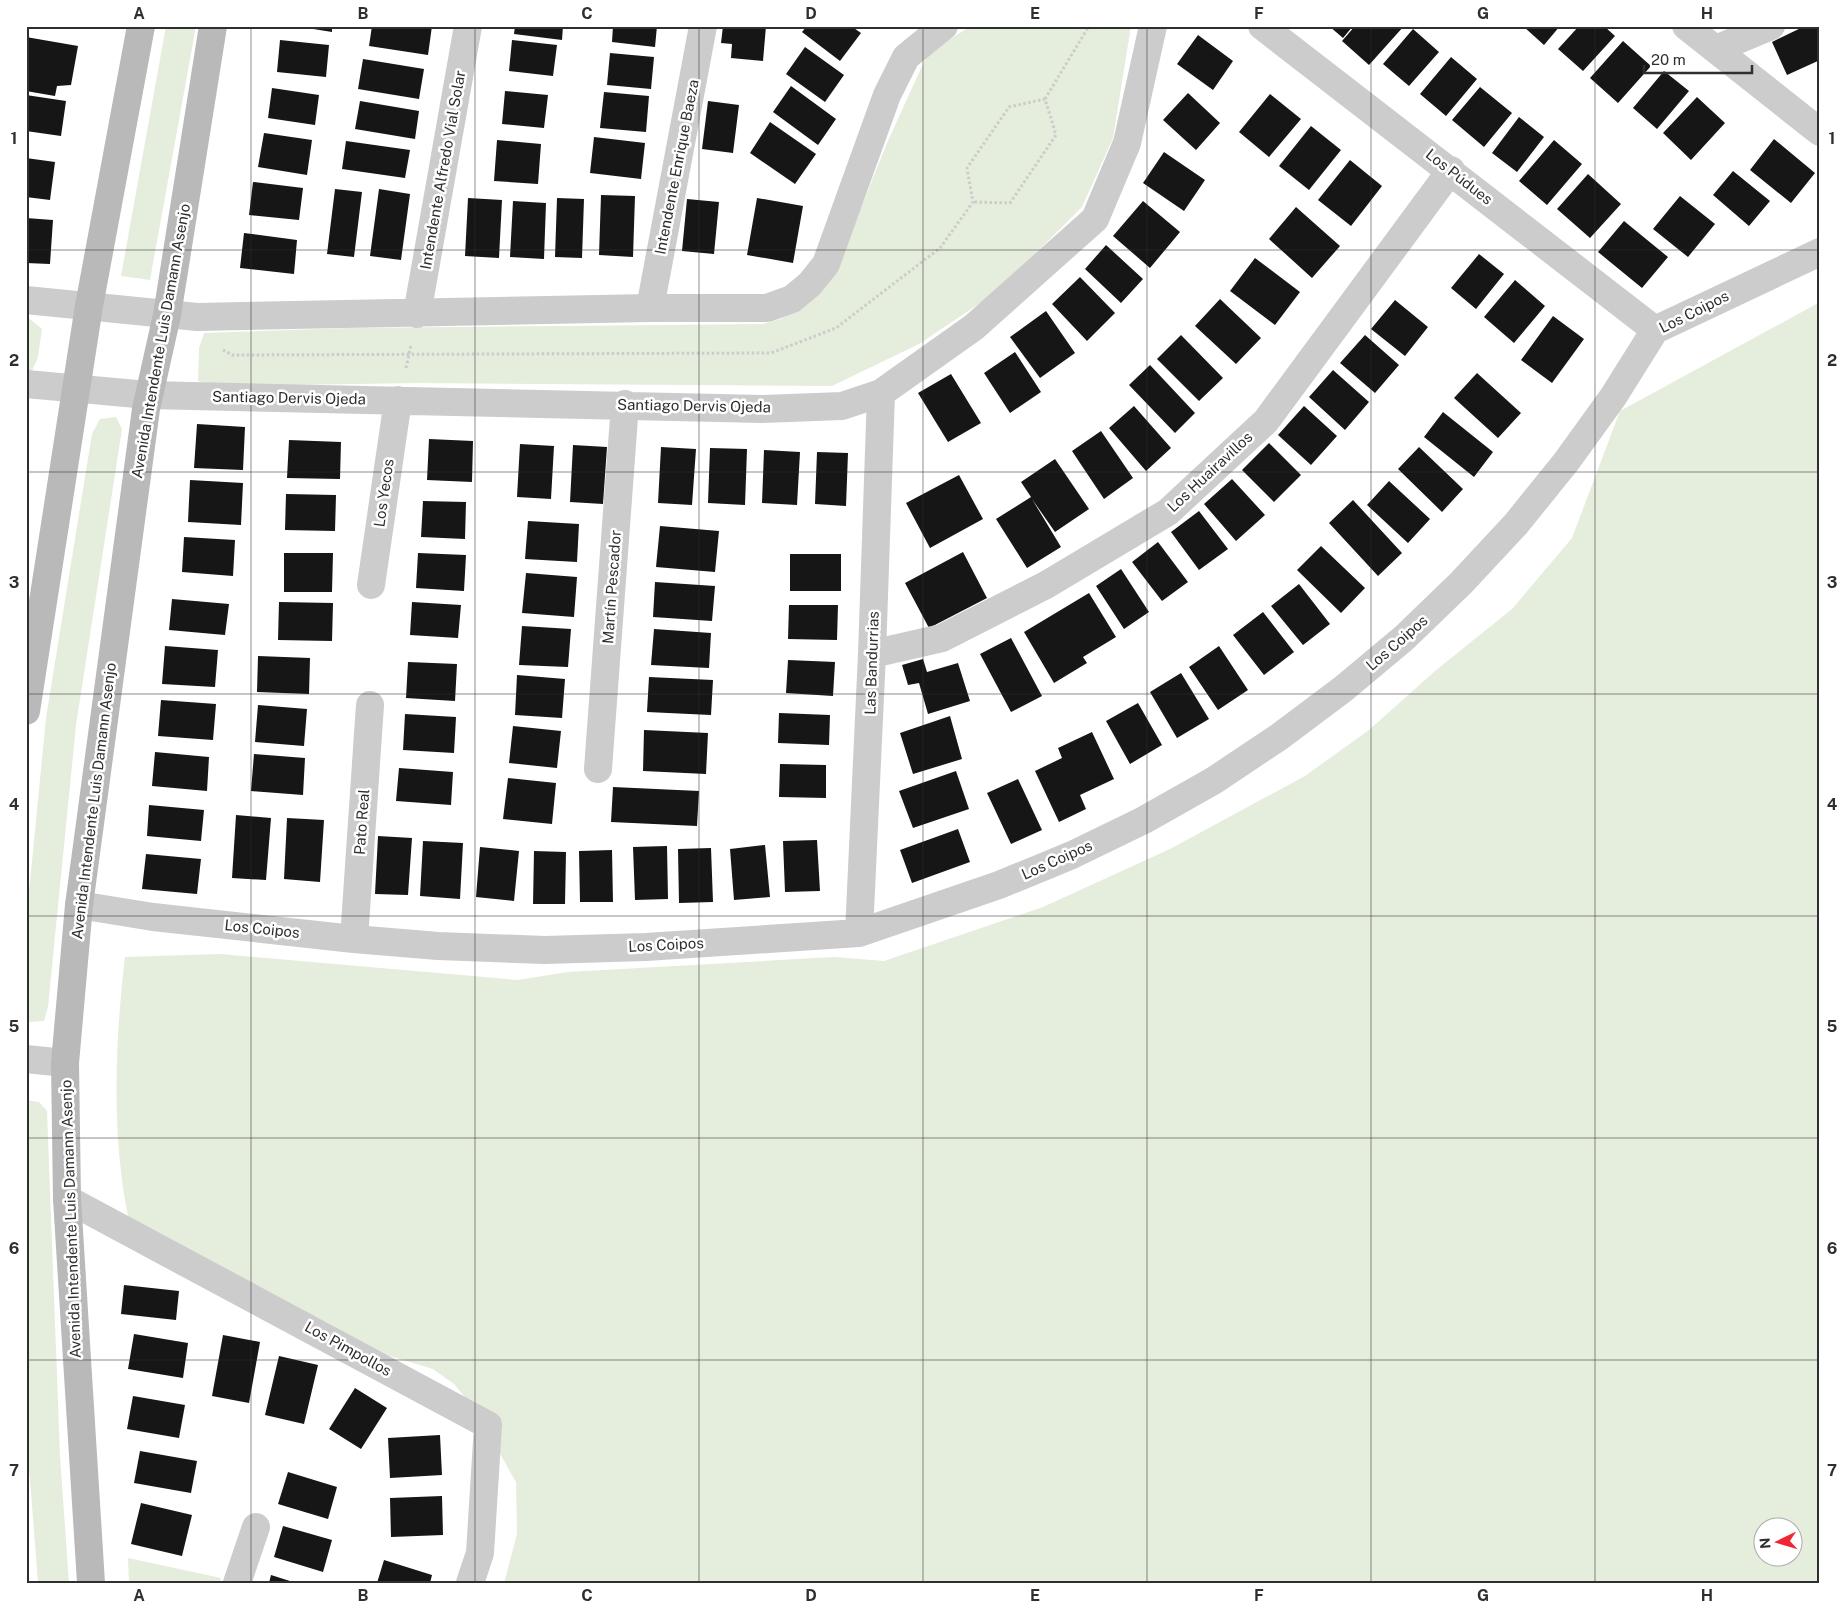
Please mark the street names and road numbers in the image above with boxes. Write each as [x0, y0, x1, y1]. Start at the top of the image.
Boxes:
street label: Intendente Alfredo Vial Solar [417, 69, 468, 271]
street label: Intendente Enrique Baeza [651, 78, 702, 256]
street label: Los Púdues [1423, 145, 1496, 208]
street label: Avenida Intendente Luis Damann Asenjo [128, 202, 193, 480]
street label: Los Coipos [1656, 287, 1731, 336]
street label: Santiago Dervis Ojeda [212, 388, 366, 407]
street label: Santiago Dervis Ojeda [617, 396, 771, 415]
street label: Los Huairavillos [1164, 428, 1256, 515]
street label: Los Yecos [370, 458, 397, 528]
street label: Martín Pescador [599, 529, 624, 644]
street label: Las Bandurrias [861, 611, 882, 715]
street label: Los Coipos [1363, 611, 1431, 674]
street label: Avenida Intendente Luis Damann Asenjo [68, 662, 119, 940]
street label: Pato Real [351, 788, 372, 856]
street label: Los Coipos [1019, 836, 1095, 883]
street label: Los Coipos [224, 916, 301, 941]
street label: Los Coipos [628, 934, 704, 955]
street label: Avenida Intendente Luis Damann Asenjo [57, 1080, 84, 1359]
street label: Los Pimpollos [302, 1318, 394, 1379]

